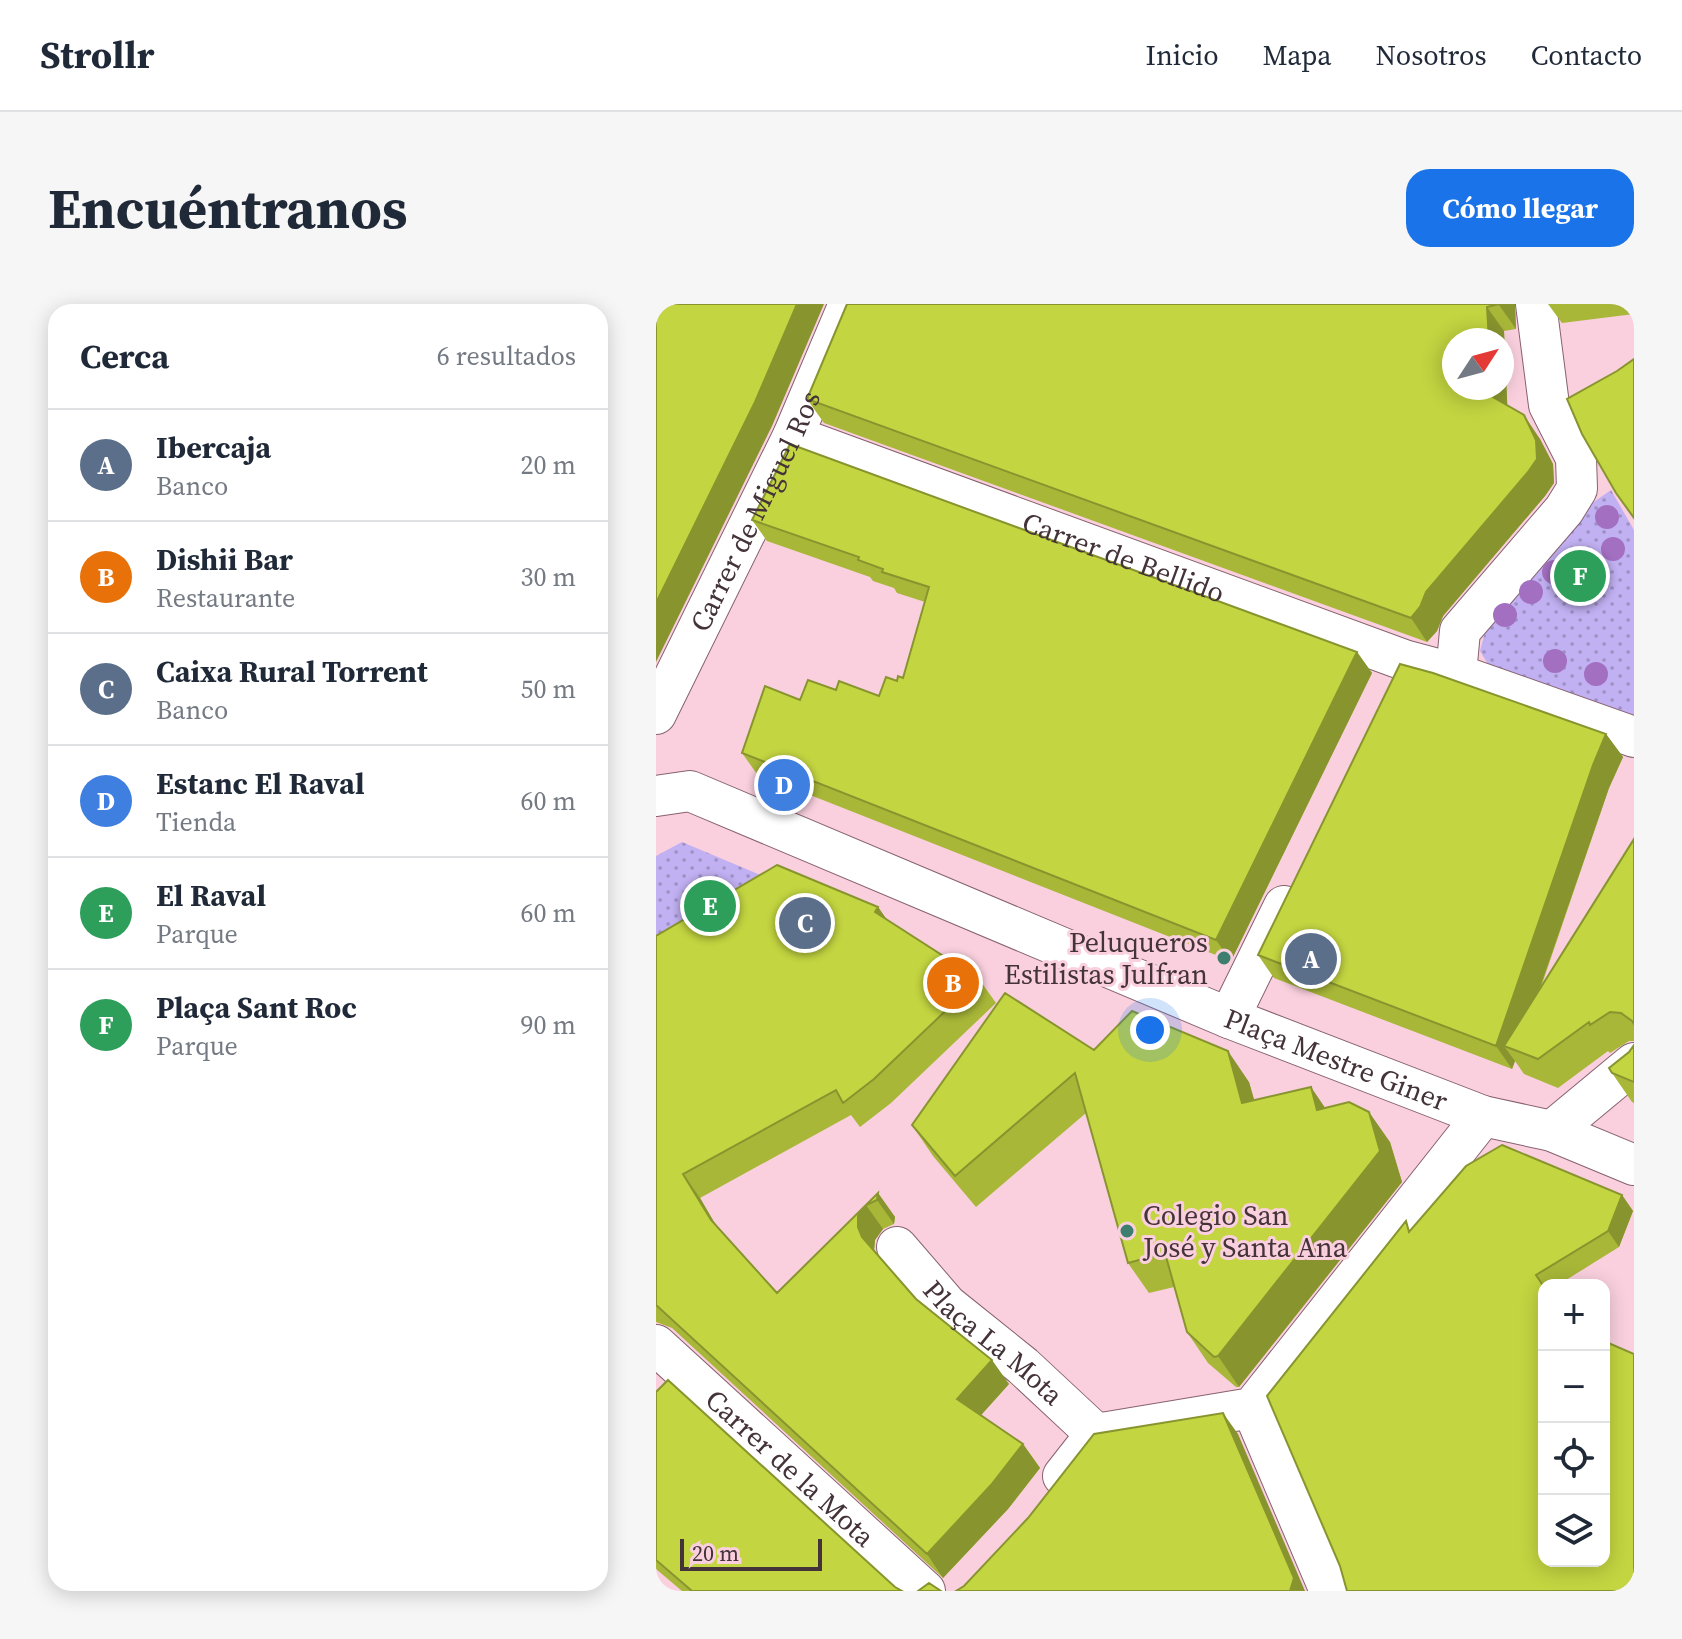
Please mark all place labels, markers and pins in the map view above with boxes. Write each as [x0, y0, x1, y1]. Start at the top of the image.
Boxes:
pin: F [1554, 546, 1606, 606]
pin: D [758, 755, 810, 815]
pin: E [684, 876, 736, 936]
pin: C [779, 893, 831, 953]
place label: Peluqueros Estilistas Julfran [1004, 923, 1208, 993]
pin: A [1285, 929, 1337, 989]
marker: Peluqueros Estilistas Julfran [1215, 949, 1233, 967]
pin: B [927, 953, 979, 1013]
place label: Colegio San José y Santa Ana [1142, 1196, 1348, 1266]
marker: Colegio San José y Santa Ana [1118, 1222, 1136, 1240]

